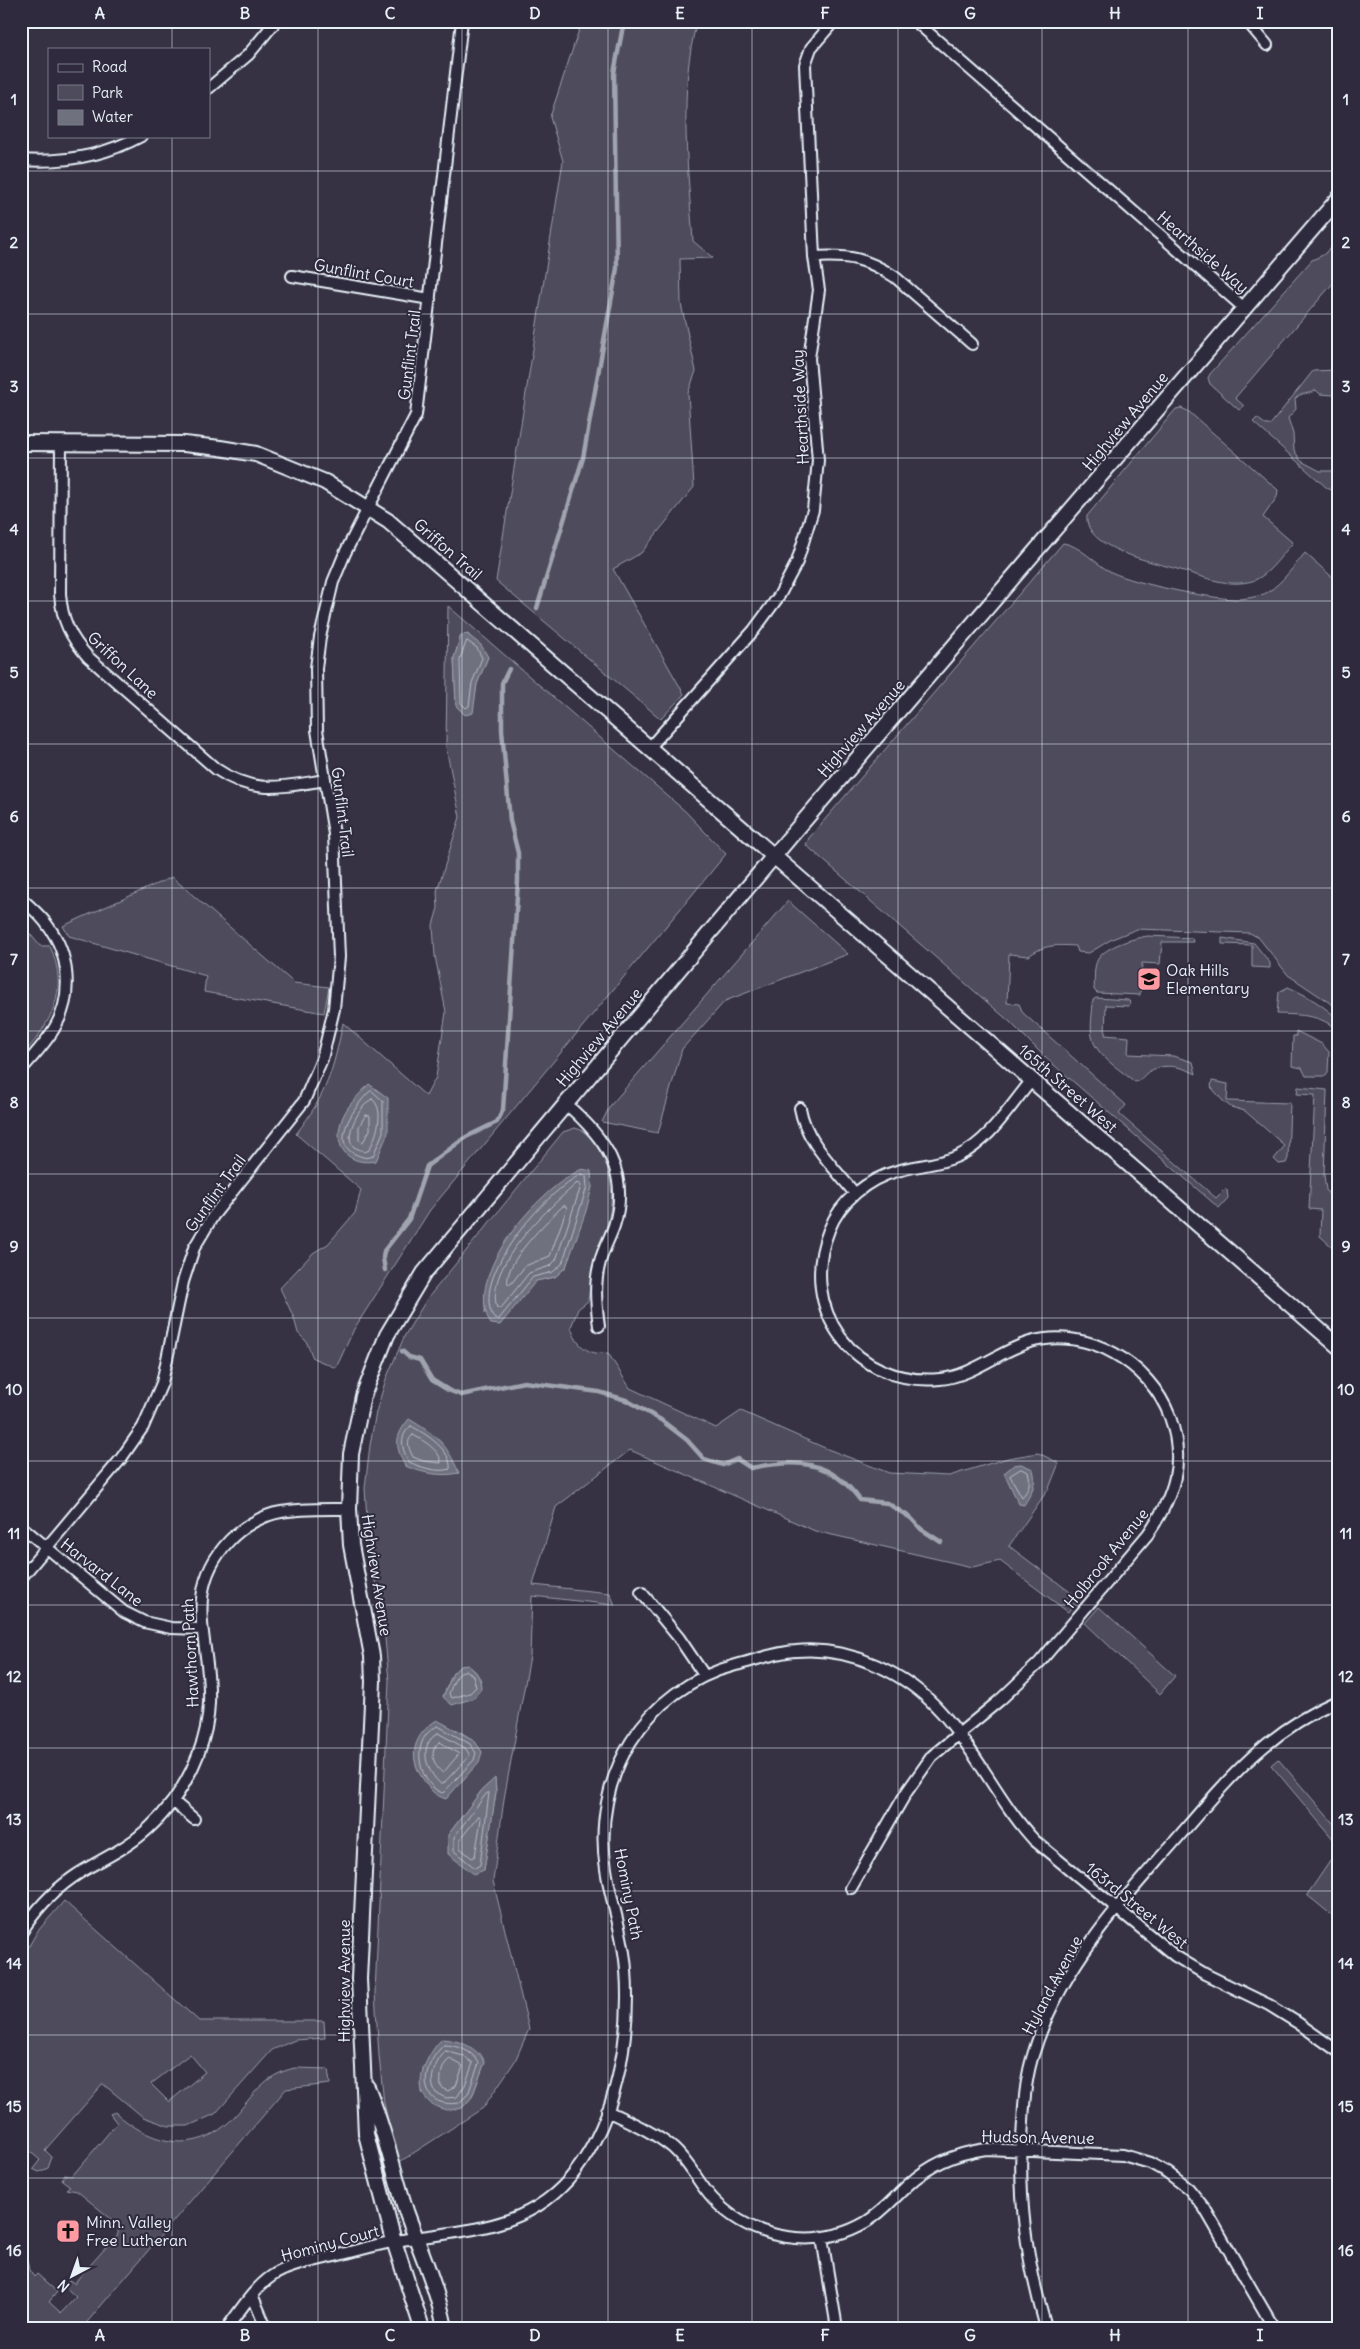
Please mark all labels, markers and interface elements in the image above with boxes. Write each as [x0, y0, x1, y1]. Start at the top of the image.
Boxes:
text: A [95, 3, 105, 23]
text: B [240, 3, 251, 23]
text: C [385, 3, 396, 23]
text: D [529, 3, 541, 23]
text: E [675, 3, 685, 23]
text: F [820, 3, 830, 23]
text: G [964, 3, 976, 23]
text: H [1109, 3, 1121, 23]
text: I [1257, 3, 1264, 23]
legend [48, 48, 210, 138]
text: Road [92, 57, 127, 76]
text: Park [92, 83, 123, 102]
text: 1 [11, 89, 17, 109]
text: 1 [1343, 89, 1349, 109]
text: Water [92, 107, 133, 126]
street label: Hearthside Way [1153, 207, 1253, 297]
text: 2 [10, 232, 19, 252]
text: 2 [1342, 232, 1351, 252]
street label: Gunflint Court [312, 254, 416, 292]
street label: Gunflint Trail [394, 309, 424, 401]
street label: Hearthside Way [787, 349, 813, 465]
street label: Highview Avenue [1078, 367, 1172, 475]
text: 3 [9, 376, 19, 396]
text: 3 [1341, 376, 1351, 396]
street label: Griffon Trail [410, 514, 486, 584]
text: 4 [9, 519, 19, 539]
text: 4 [1341, 519, 1351, 539]
street label: Griffon Lane [83, 627, 163, 703]
text: 5 [9, 662, 19, 682]
text: 5 [1341, 662, 1351, 682]
street label: Highview Avenue [813, 675, 909, 781]
street label: Gunflint Trail [328, 766, 358, 858]
text: 6 [9, 806, 19, 826]
text: 6 [1341, 806, 1351, 826]
text: 7 [10, 949, 18, 969]
text: 7 [1342, 949, 1350, 969]
place label: Oak Hills Elementary [1166, 960, 1250, 998]
school or university icon: Oak Hills Elementary [1136, 966, 1162, 992]
street label: Highview Avenue [552, 983, 646, 1091]
street label: 165th Street West [1014, 1039, 1122, 1137]
text: 8 [9, 1092, 19, 1112]
text: 8 [1341, 1092, 1351, 1112]
street label: Gunflint Trail [180, 1150, 250, 1236]
text: 9 [9, 1236, 19, 1256]
text: 9 [1341, 1236, 1351, 1256]
text: 10 [6, 1379, 22, 1399]
text: 10 [1338, 1379, 1354, 1399]
street label: Holbrook Avenue [1060, 1504, 1152, 1612]
street label: Highview Avenue [357, 1513, 397, 1637]
text: 11 [8, 1523, 20, 1543]
text: 11 [1340, 1523, 1352, 1543]
street label: Harvard Lane [57, 1534, 147, 1610]
street label: Hawthorn Path [177, 1598, 203, 1708]
text: 12 [6, 1666, 22, 1686]
text: 12 [1338, 1666, 1354, 1686]
text: 13 [6, 1809, 22, 1829]
text: 13 [1338, 1809, 1354, 1829]
street label: Hominy Path [610, 1846, 648, 1942]
street label: 163rd Street West [1082, 1858, 1193, 1953]
street label: Highview Avenue [334, 1919, 354, 2043]
street label: Hyland Avenue [1017, 1932, 1087, 2038]
text: 14 [6, 1953, 22, 1973]
text: 14 [1338, 1953, 1354, 1973]
text: 15 [6, 2096, 22, 2116]
text: 15 [1338, 2096, 1354, 2116]
street label: Hudson Avenue [981, 2126, 1095, 2148]
place label: Minn. Valley Free Lutheran [86, 2212, 187, 2250]
church icon: Minn. Valley Free Lutheran [55, 2218, 81, 2244]
street label: Hominy Court [279, 2220, 382, 2266]
text: 16 [6, 2240, 22, 2260]
text: 16 [1338, 2240, 1354, 2260]
north arrow [48, 2252, 98, 2302]
text: N [54, 2276, 73, 2296]
text: A [95, 2325, 105, 2345]
text: B [240, 2325, 251, 2345]
text: C [385, 2325, 396, 2345]
text: D [529, 2325, 541, 2345]
text: E [675, 2325, 685, 2345]
text: F [820, 2325, 830, 2345]
text: G [964, 2325, 976, 2345]
text: H [1109, 2325, 1121, 2345]
text: I [1257, 2325, 1264, 2345]

